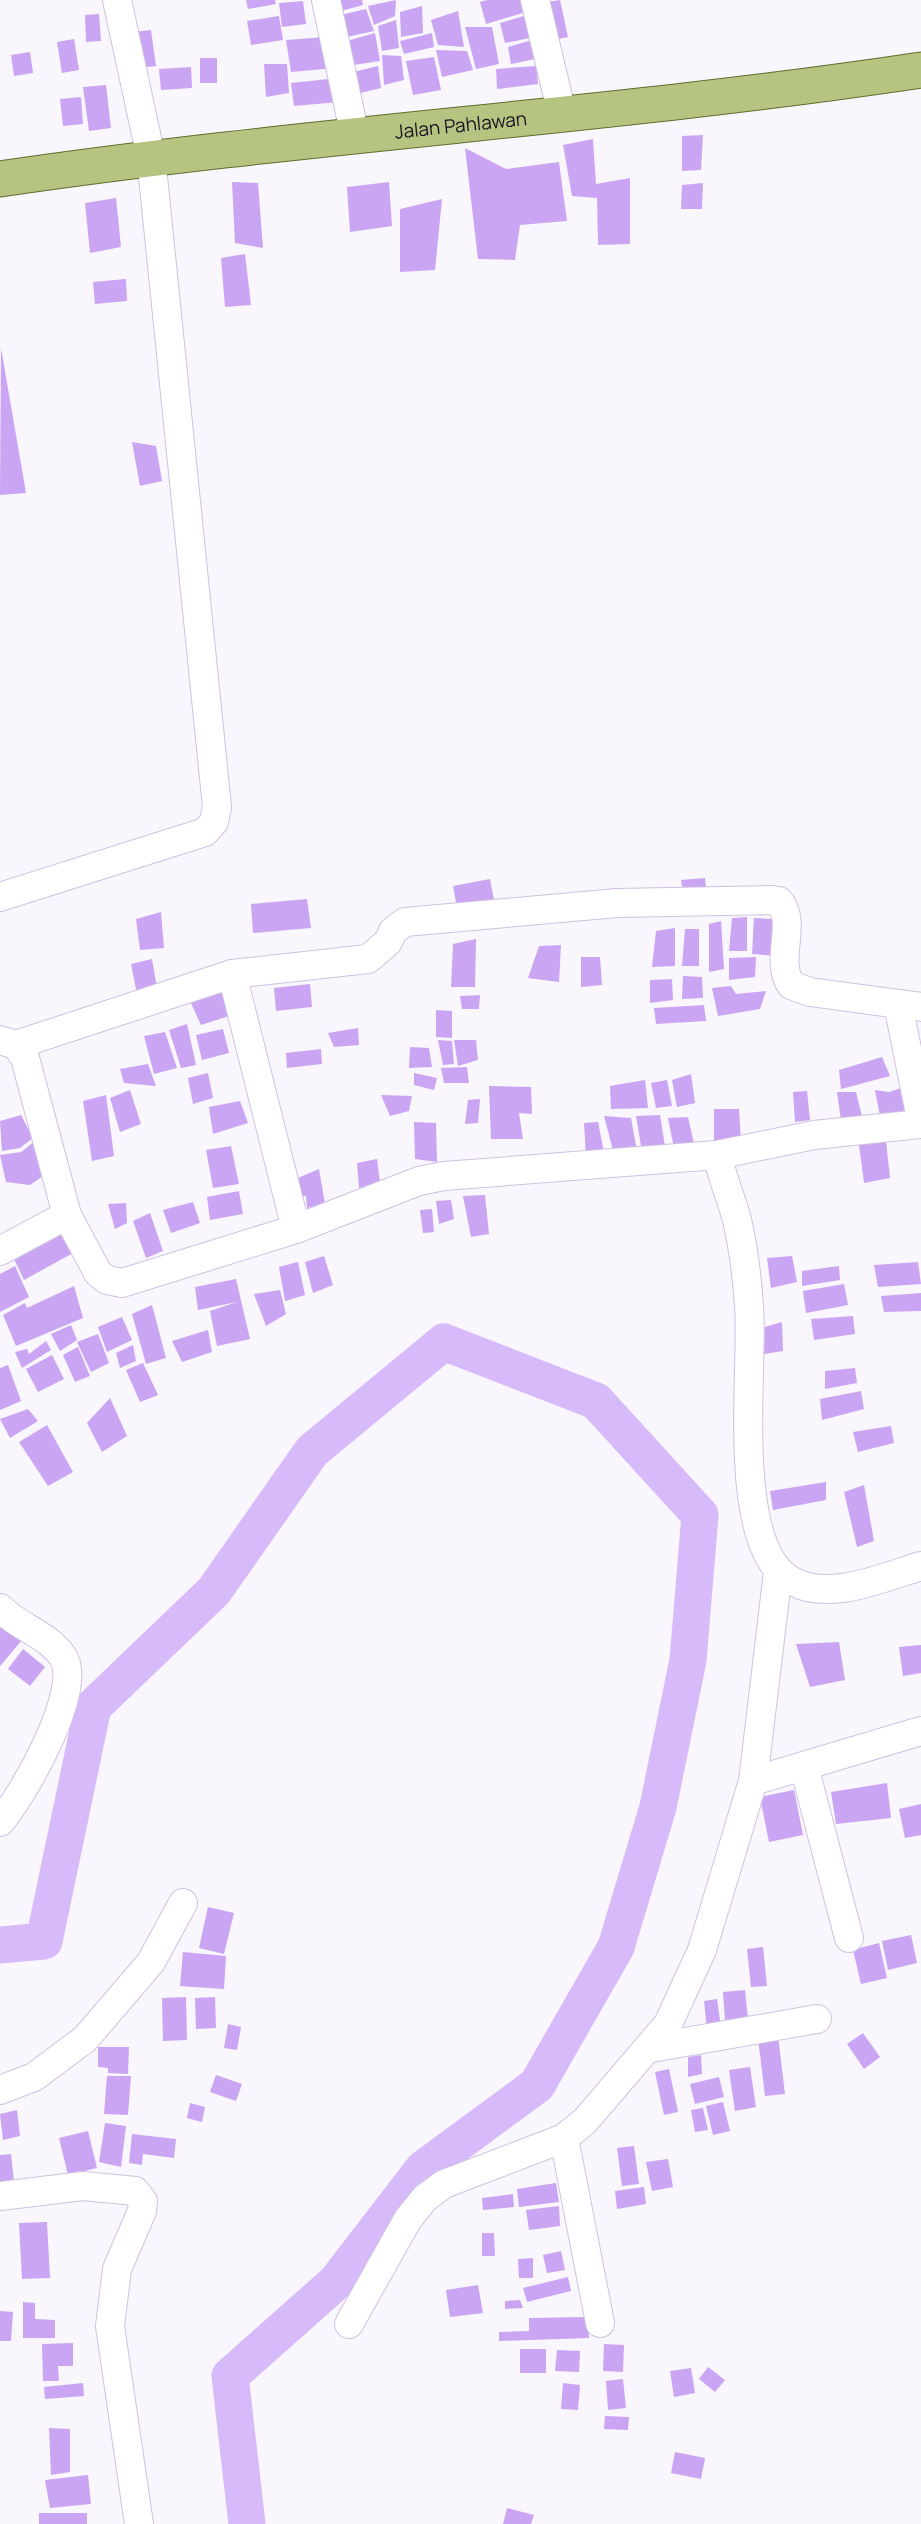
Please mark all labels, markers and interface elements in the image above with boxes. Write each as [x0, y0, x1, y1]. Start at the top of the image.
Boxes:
street label: Jalan Pahlawan [393, 105, 528, 145]

